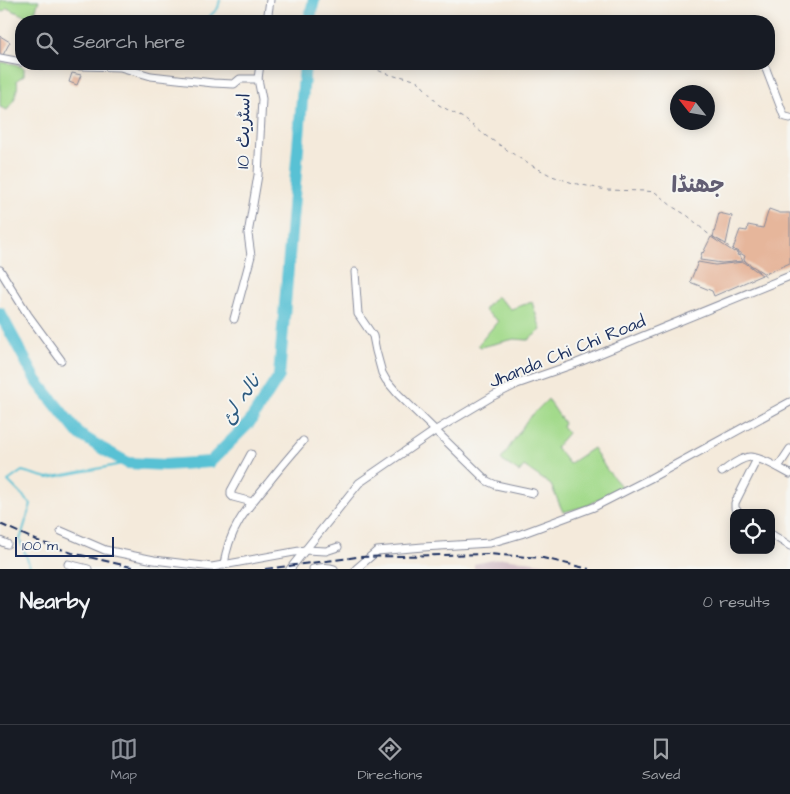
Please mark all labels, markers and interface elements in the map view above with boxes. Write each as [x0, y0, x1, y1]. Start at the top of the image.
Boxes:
search box [15, 15, 775, 70]
icon: search [33, 29, 61, 57]
text: Search here [73, 29, 185, 56]
north arrow [670, 85, 715, 130]
street label: اسٹریٹ 10 [230, 93, 257, 169]
district label: جھنڈا [672, 170, 724, 201]
street label: Jhanda Chi Chi Road [485, 309, 649, 394]
water label: نالہ لئ [214, 368, 269, 429]
map controls [730, 509, 775, 554]
button: locate [730, 509, 775, 554]
scale bar [15, 534, 114, 557]
text: 100 m [22, 536, 58, 556]
text: Nearby [20, 587, 90, 616]
text: 0 results [703, 591, 770, 613]
tab: Map [110, 735, 138, 785]
tab: Directions [357, 735, 422, 785]
tab: Saved [642, 735, 680, 785]

